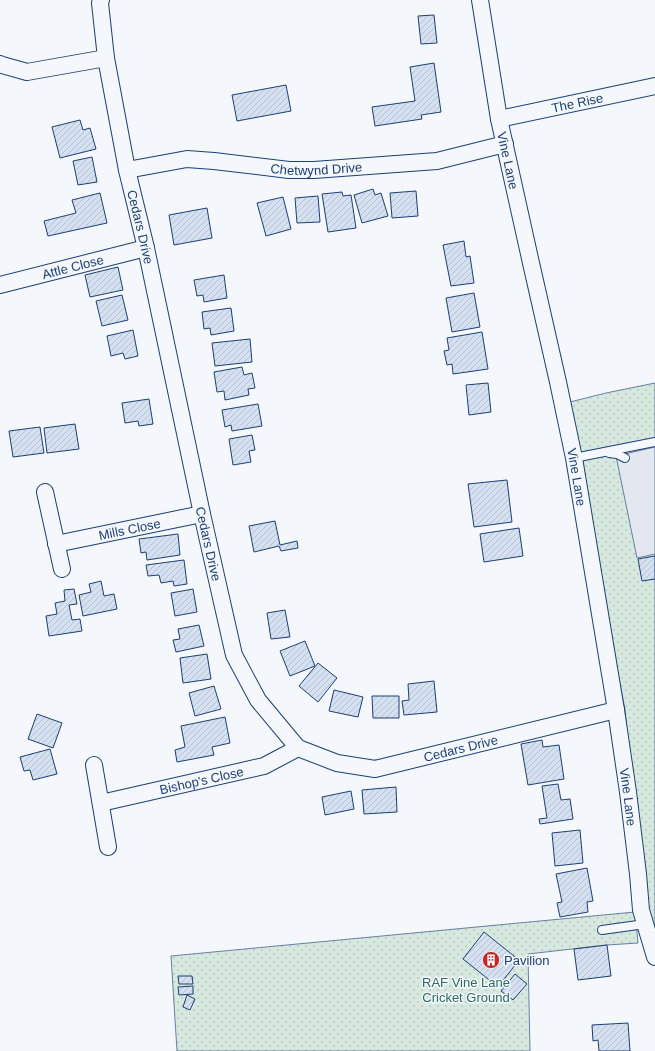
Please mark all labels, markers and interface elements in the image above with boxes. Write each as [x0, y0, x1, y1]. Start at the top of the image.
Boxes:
street label: The Rise [550, 90, 604, 116]
street label: Vine Lane [494, 130, 521, 191]
street label: Chetwynd Drive [270, 159, 363, 178]
street label: Cedars Drive [124, 188, 156, 266]
street label: Attle Close [40, 252, 105, 282]
street label: Vine Lane [564, 447, 589, 507]
street label: Cedars Drive [193, 505, 224, 582]
street label: Mills Close [97, 516, 162, 543]
street label: Cedars Drive [422, 732, 499, 765]
street label: Bishop's Close [158, 764, 245, 797]
street label: Vine Lane [617, 767, 639, 827]
building icon: Pavilion [481, 950, 501, 970]
place label: Pavilion [504, 953, 550, 968]
park label: RAF Vine Lane Cricket Ground [422, 975, 510, 1005]

